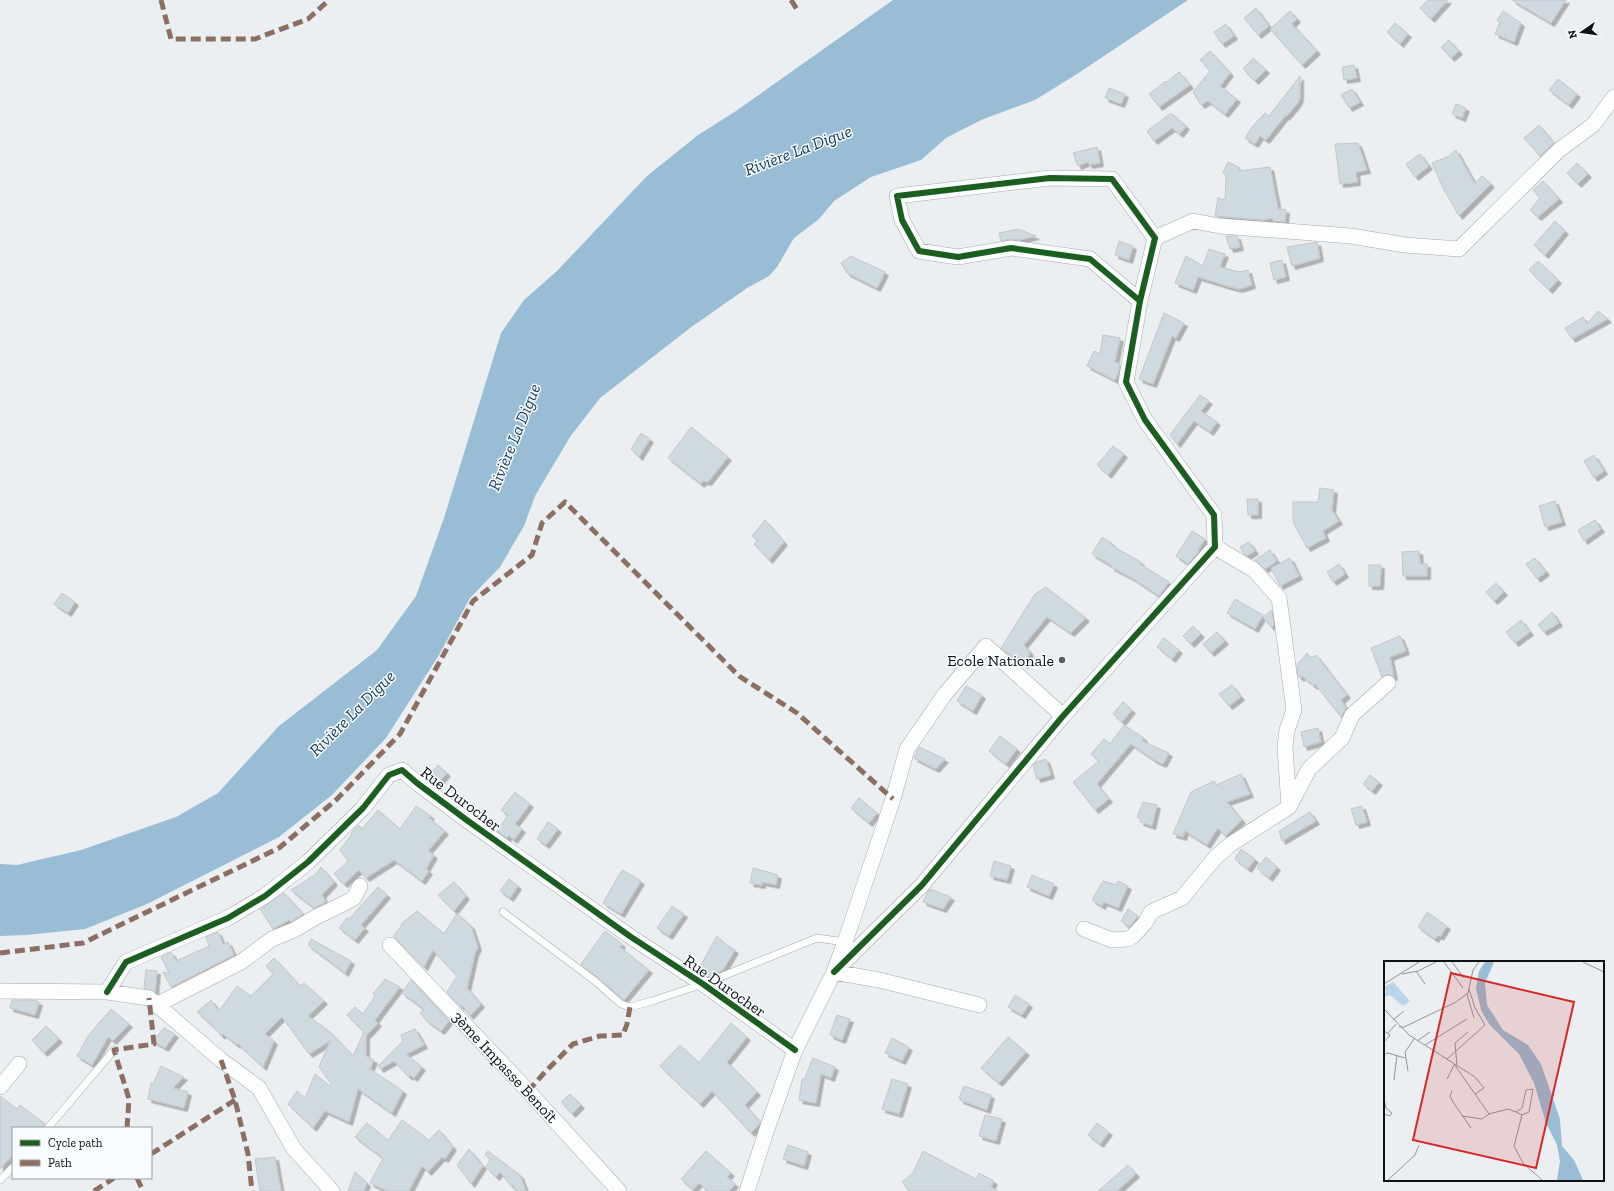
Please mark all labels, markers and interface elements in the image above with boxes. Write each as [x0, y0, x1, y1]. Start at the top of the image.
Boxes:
north arrow [1562, 12, 1602, 52]
text: N [1565, 28, 1580, 40]
water label: Rivière La Digue [741, 120, 855, 180]
water label: Rivière La Digue [483, 381, 545, 493]
place label: Ecole Nationale [947, 651, 1054, 670]
marker: Ecole Nationale [1057, 655, 1067, 665]
water label: Rivière La Digue [305, 666, 399, 760]
street label: Rue Durocher [417, 763, 505, 836]
street label: Rue Durocher [680, 951, 770, 1021]
inset map [1384, 961, 1604, 1181]
street label: 3ème Impasse Benoît [448, 1007, 562, 1127]
legend [12, 1127, 152, 1179]
text: Cycle path [48, 1136, 103, 1150]
text: Path [48, 1156, 72, 1170]

